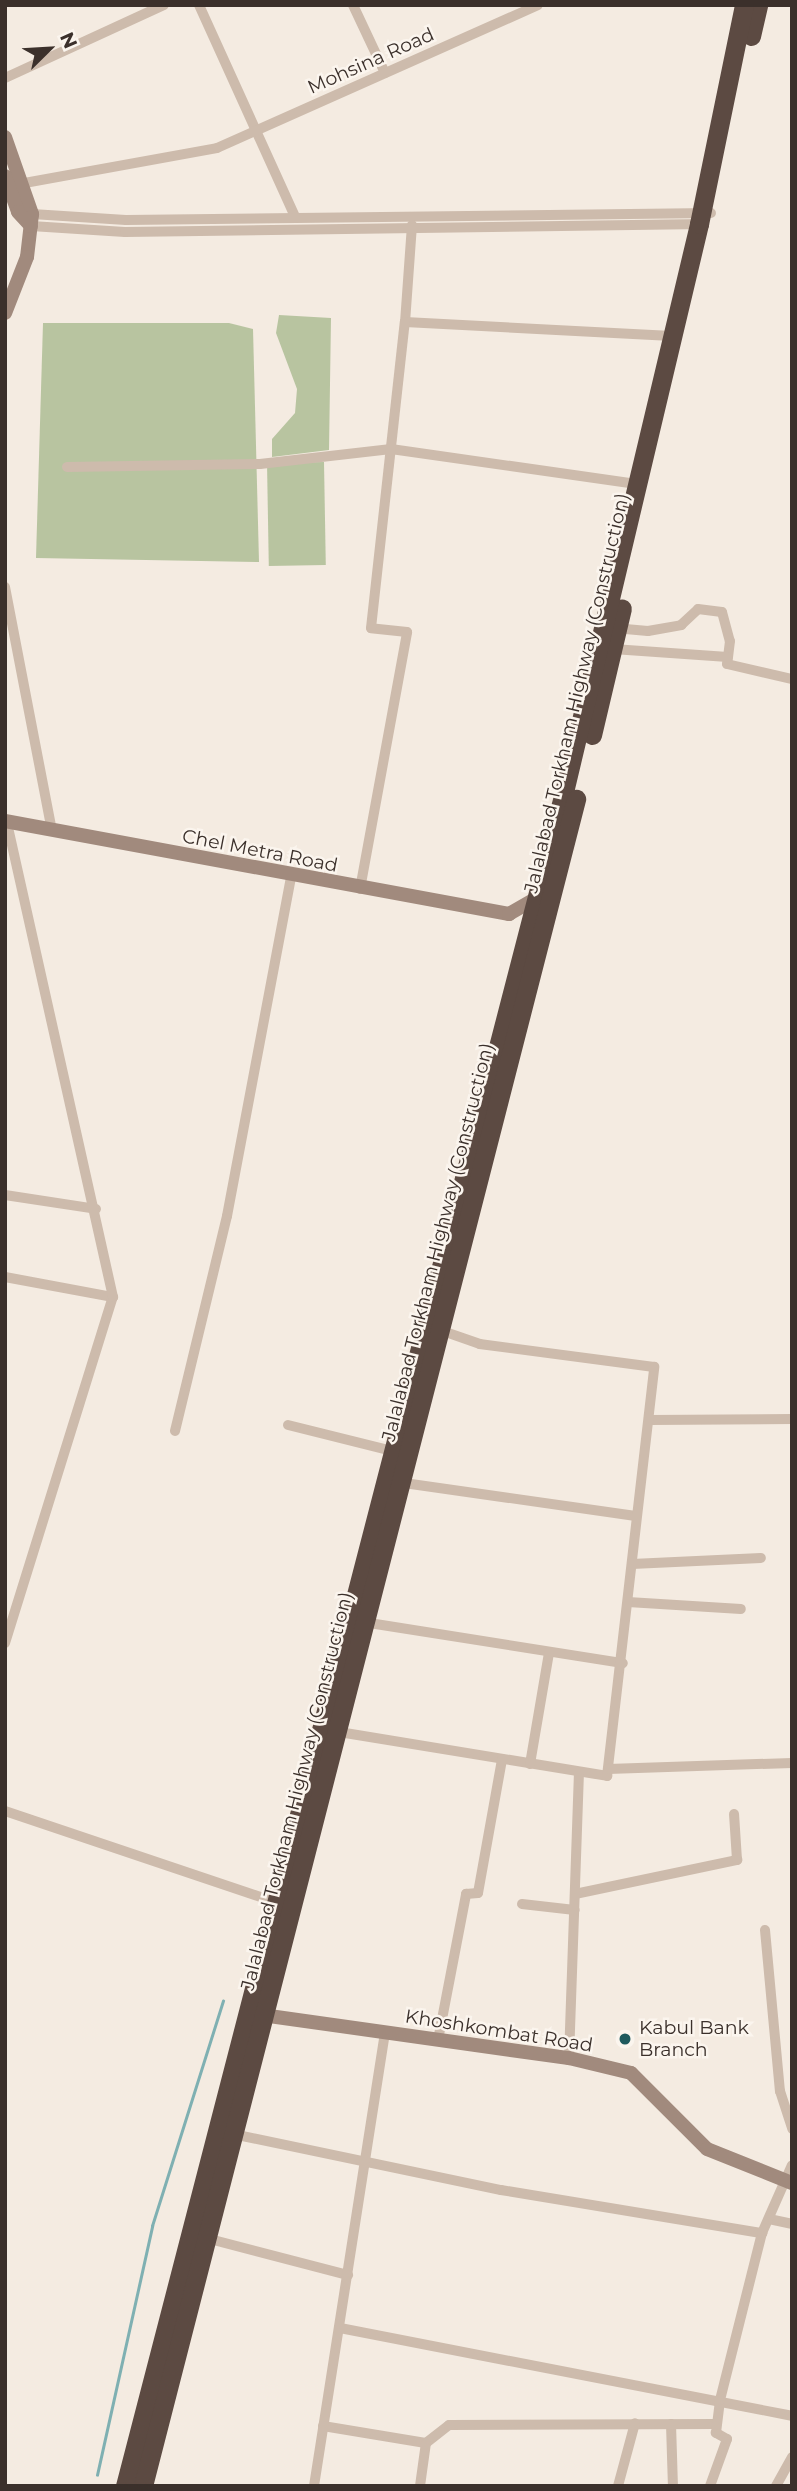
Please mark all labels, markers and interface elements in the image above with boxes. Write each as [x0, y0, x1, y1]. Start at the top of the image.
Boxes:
north arrow [14, 14, 84, 84]
street label: Mohsina Road [304, 23, 438, 99]
text: N [55, 29, 82, 52]
street label: Jalalabad Torkham Highway (Construction) [520, 491, 634, 895]
street label: Chel Metra Road [180, 825, 340, 877]
street label: Jalalabad Torkham Highway (Construction) [377, 1040, 499, 1444]
street label: Jalalabad Torkham Highway (Construction) [236, 1589, 358, 1993]
street label: Khoshkombat Road [403, 2005, 595, 2057]
place label: Kabul Bank Branch [639, 2017, 749, 2061]
marker: Kabul Bank Branch [617, 2031, 633, 2047]

